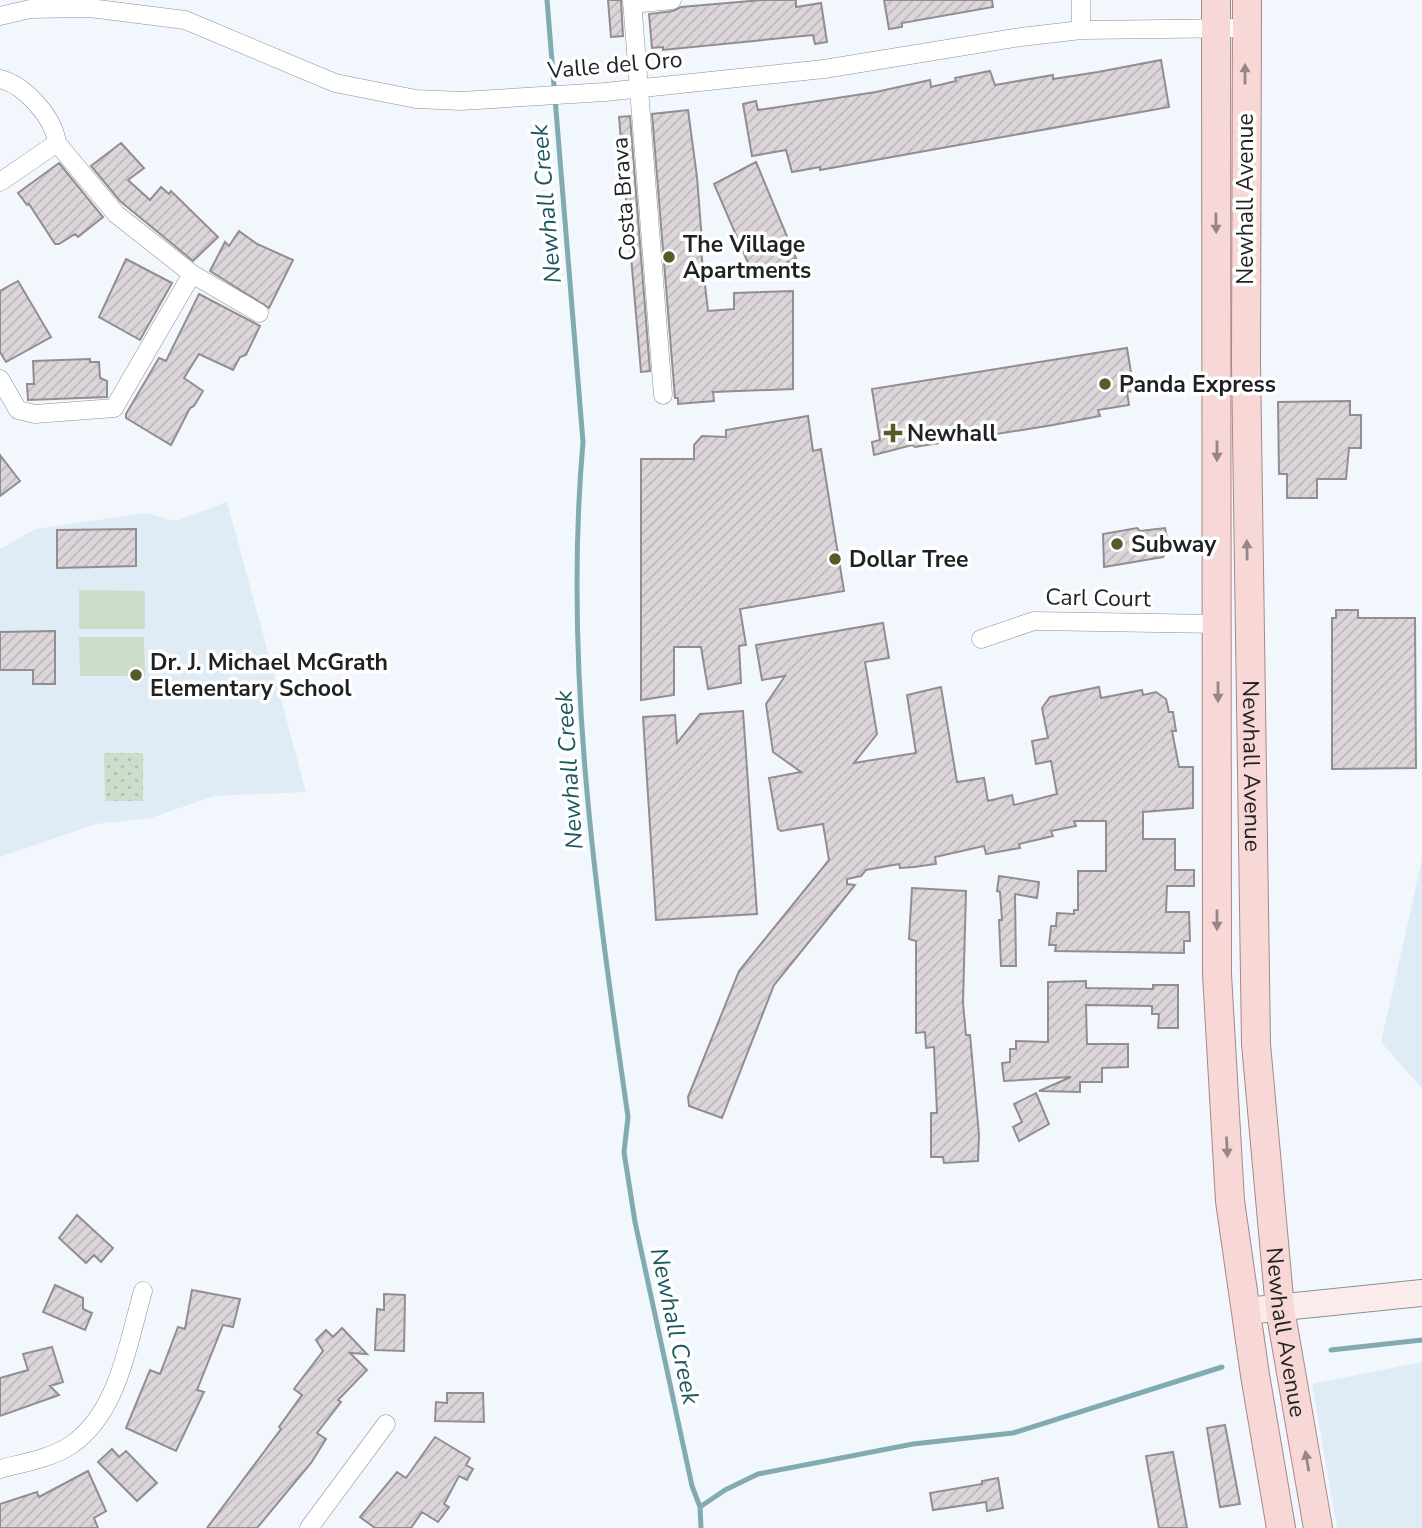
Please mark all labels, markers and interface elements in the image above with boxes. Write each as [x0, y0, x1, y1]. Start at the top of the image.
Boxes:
street label: Valle del Oro [545, 44, 684, 86]
one-way arrow [1239, 63, 1251, 85]
street label: Newhall Avenue [1230, 113, 1261, 285]
water label: Newhall Creek [523, 122, 569, 285]
street label: Costa Brava [604, 136, 644, 262]
one-way arrow [1210, 212, 1222, 234]
place label: The Village Apartments [683, 229, 811, 286]
marker: The Village Apartments [661, 249, 677, 265]
place label: Panda Express [1119, 369, 1276, 400]
marker: Panda Express [1097, 376, 1113, 392]
place label: Newhall [907, 418, 997, 449]
marker: Newhall [885, 425, 901, 441]
one-way arrow [1211, 440, 1223, 462]
place label: Subway [1131, 529, 1217, 560]
marker: Subway [1109, 536, 1125, 552]
one-way arrow [1241, 538, 1253, 560]
place label: Dollar Tree [849, 544, 969, 575]
marker: Dollar Tree [827, 551, 843, 567]
street label: Carl Court [1045, 582, 1152, 614]
place label: Dr. J. Michael McGrath Elementary School [150, 647, 388, 704]
marker: Dr. J. Michael McGrath Elementary School [128, 667, 144, 683]
street label: Newhall Avenue [1235, 680, 1269, 852]
one-way arrow [1212, 682, 1224, 704]
water label: Newhall Creek [547, 688, 591, 851]
one-way arrow [1211, 909, 1223, 931]
one-way arrow [1222, 1136, 1233, 1158]
water label: Newhall Creek [643, 1245, 707, 1408]
street label: Newhall Avenue [1259, 1246, 1314, 1420]
one-way arrow [1301, 1450, 1312, 1472]

